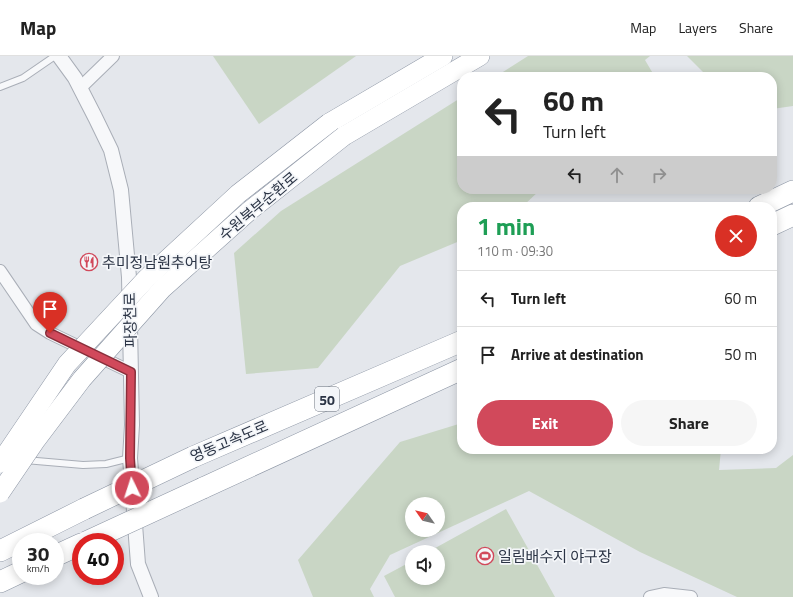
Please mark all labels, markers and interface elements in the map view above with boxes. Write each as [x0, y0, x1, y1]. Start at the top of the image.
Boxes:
text: Map [20, 13, 56, 42]
text: Map [630, 17, 656, 38]
text: Layers [678, 17, 717, 38]
text: Share [739, 17, 773, 38]
text: 60 m [543, 79, 604, 122]
icon: left [477, 88, 529, 140]
text: Turn left [543, 118, 606, 145]
icon: left [564, 164, 586, 186]
icon: ahead [606, 164, 628, 186]
icon: right [648, 164, 670, 186]
street label: 수원북부순환로 [214, 166, 302, 246]
text: 1 min [477, 208, 535, 244]
button: close [715, 215, 757, 257]
text: 110 m · 09:30 [477, 241, 553, 261]
place label: 추미정남원추어탕 [102, 251, 213, 274]
restaurant icon: 추미정남원추어탕 [79, 252, 99, 272]
text: Turn left [511, 287, 566, 310]
text: 60 m [724, 287, 757, 310]
icon: left [477, 288, 499, 310]
pin [33, 292, 67, 333]
street label: 파장천로 [118, 292, 142, 348]
icon: arrive [39, 298, 61, 320]
text: Arrive at destination [511, 343, 644, 366]
text: 50 m [724, 343, 757, 366]
icon: arrive [477, 344, 499, 366]
road number: 50 [315, 387, 339, 411]
button: Exit [477, 400, 613, 446]
button: Share [621, 400, 757, 446]
street label: 영동고속도로 [186, 414, 272, 468]
position arrow [111, 467, 153, 509]
north arrow [405, 497, 445, 537]
map controls [405, 497, 445, 585]
speed limit sign: 40 [72, 533, 124, 585]
text: 30 [27, 538, 49, 569]
button: sound [405, 545, 445, 585]
place label: 일림배수지 야구장 [498, 545, 612, 568]
sports icon: 일림배수지 야구장 [475, 546, 495, 566]
text: km/h [27, 561, 49, 576]

